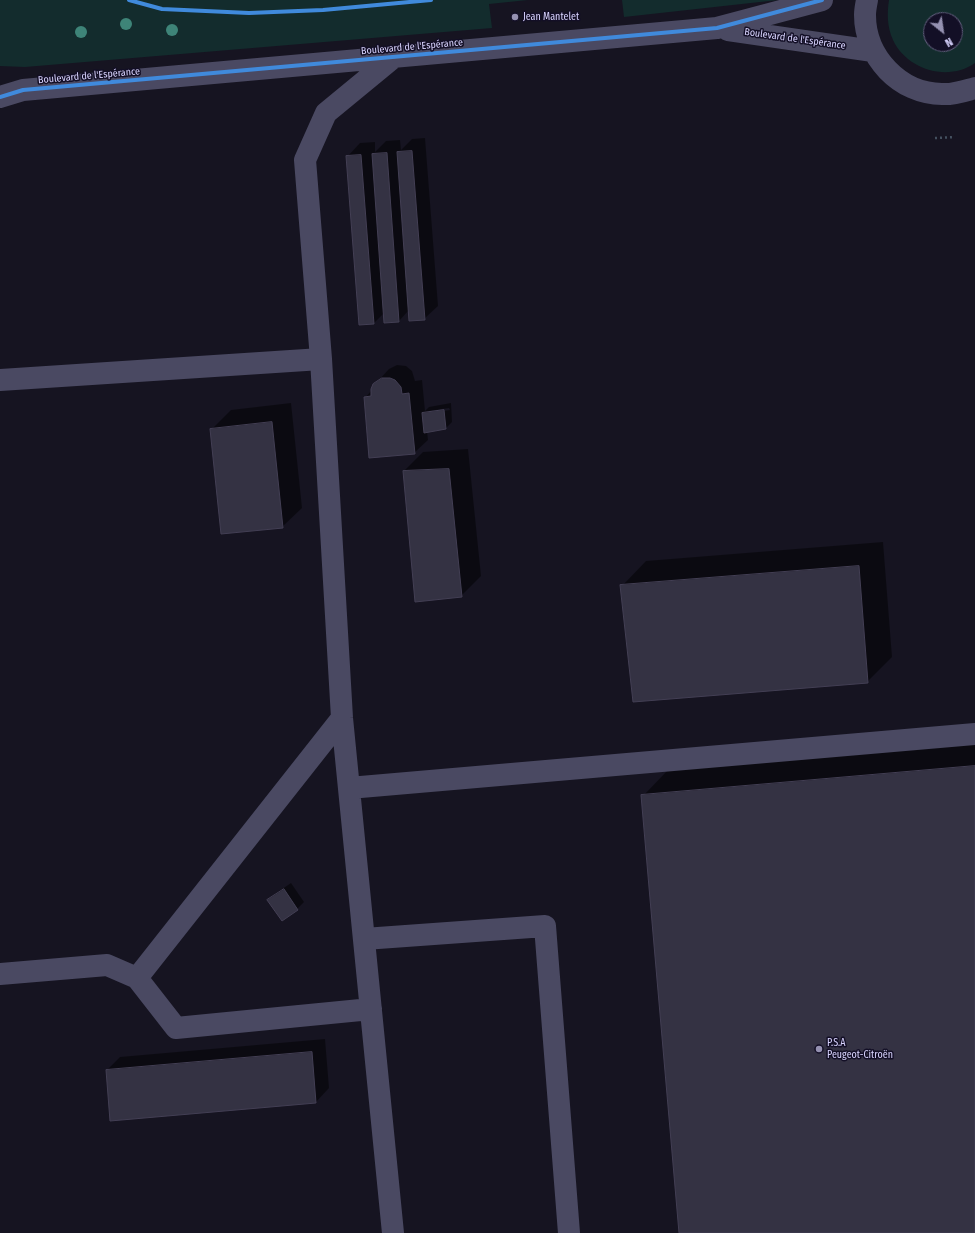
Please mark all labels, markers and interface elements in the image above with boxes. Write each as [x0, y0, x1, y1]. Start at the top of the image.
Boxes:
place label: Jean Mantelet [523, 11, 579, 23]
marker: Jean Mantelet [510, 12, 520, 22]
north arrow [923, 12, 963, 52]
street label: Boulevard de l'Espérance [744, 26, 846, 52]
text: N [943, 35, 955, 49]
street label: Boulevard de l'Espérance [361, 37, 463, 57]
street label: Boulevard de l'Espérance [38, 66, 140, 86]
place label: P.S.A Peugeot-Citroën [827, 1037, 893, 1060]
marker: P.S.A Peugeot-Citroën [814, 1044, 824, 1054]

